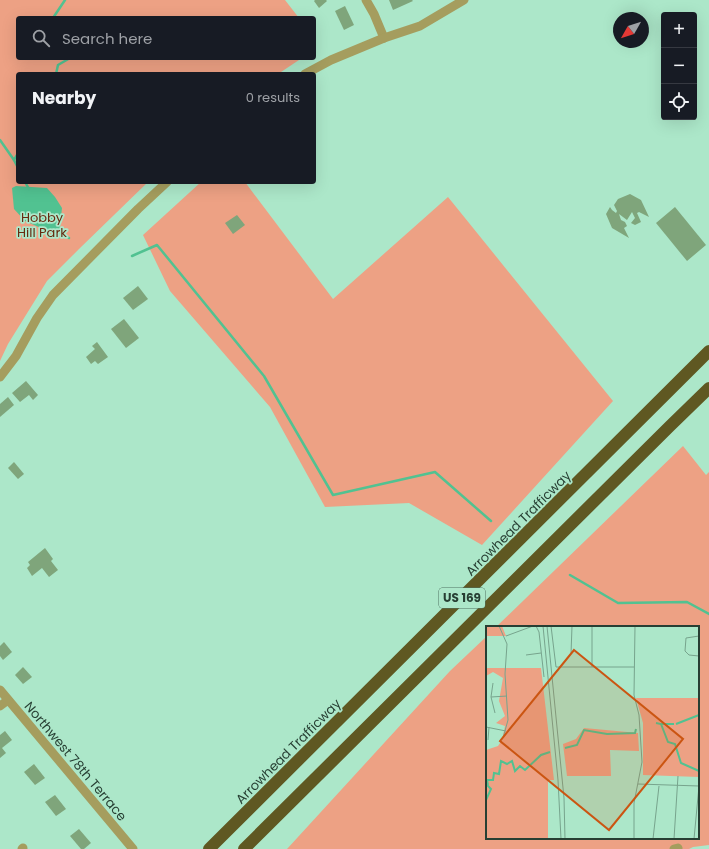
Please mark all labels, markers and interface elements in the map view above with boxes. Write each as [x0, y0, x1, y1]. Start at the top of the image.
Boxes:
north arrow [613, 12, 649, 48]
map controls [661, 12, 697, 120]
button: + [661, 12, 697, 48]
search box [16, 16, 316, 60]
icon: search [30, 27, 52, 49]
text: Search here [62, 28, 152, 49]
button: − [661, 48, 697, 84]
button: locate [661, 84, 697, 120]
text: Nearby [32, 86, 96, 110]
text: 0 results [246, 88, 300, 107]
park label: Hobby Hill Park [17, 208, 67, 242]
street label: Arrowhead Trafficway [461, 466, 576, 580]
road number: US 169 [439, 588, 485, 608]
inset map [486, 626, 699, 839]
street label: Arrowhead Trafficway [231, 694, 346, 808]
street label: Northwest 78th Terrace [20, 698, 131, 825]

